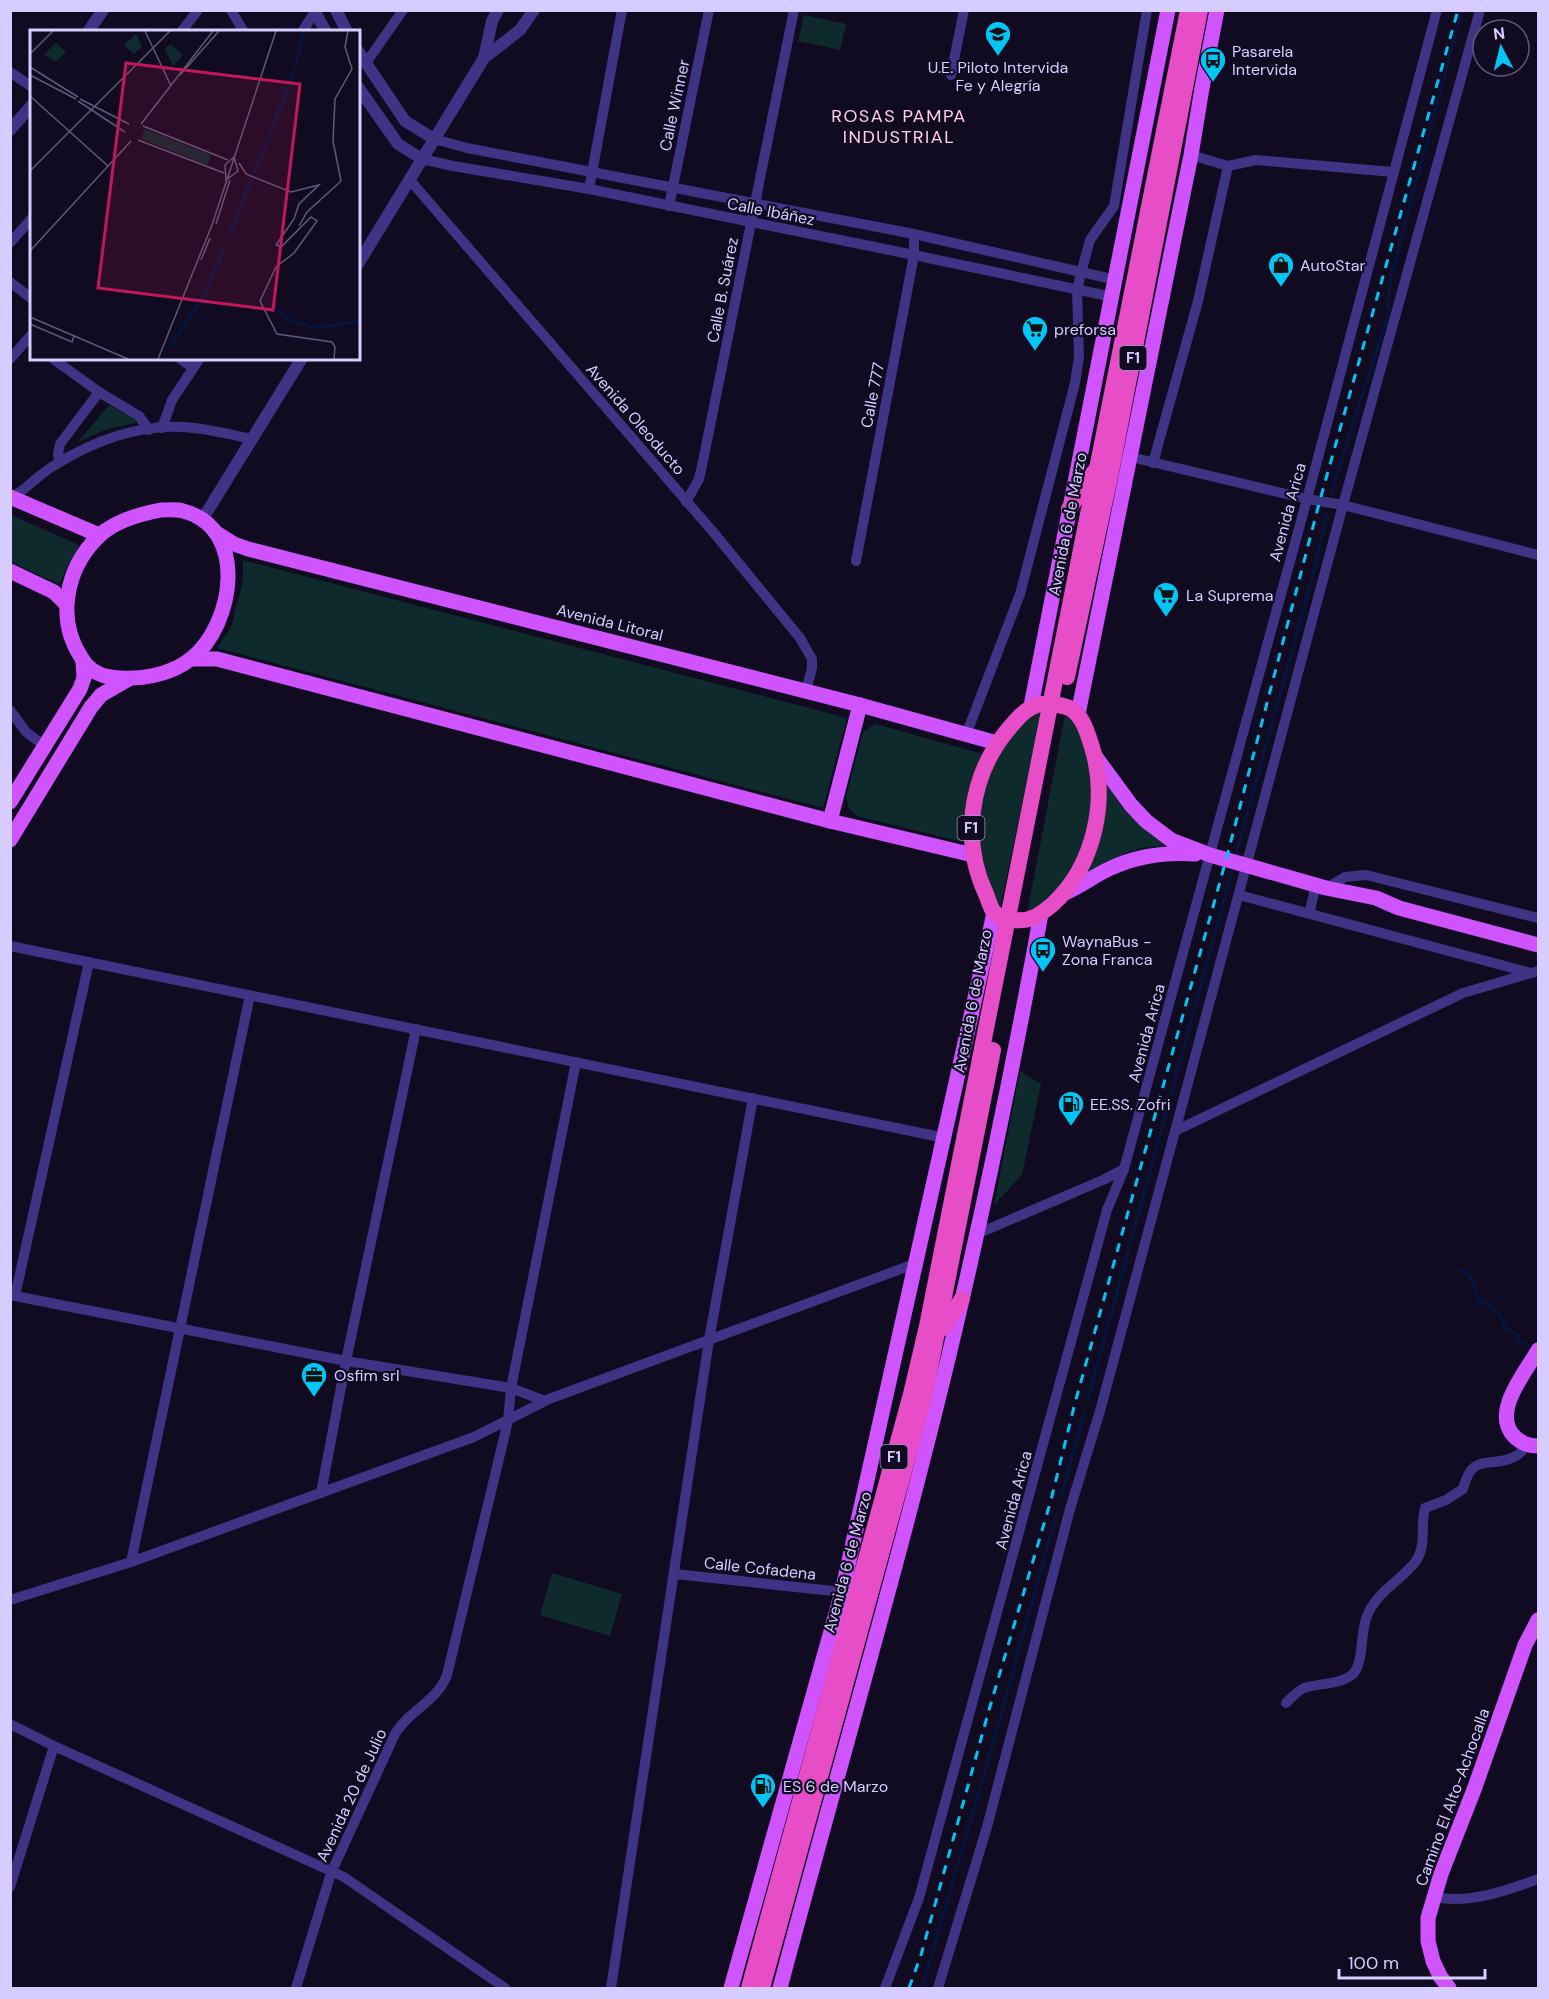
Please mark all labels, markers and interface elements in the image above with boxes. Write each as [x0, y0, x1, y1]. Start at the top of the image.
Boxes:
north arrow [1471, 18, 1531, 78]
school or university icon: U.E. Piloto Intervida Fe y Alegría [983, 19, 1013, 57]
text: N [1492, 22, 1506, 45]
inset map [30, 30, 360, 360]
place label: Pasarela Intervida [1232, 41, 1297, 80]
bus stop icon: Pasarela Intervida [1198, 45, 1228, 83]
street label: Calle Winner [655, 57, 694, 153]
place label: U.E. Piloto Intervida Fe y Alegría [928, 57, 1068, 96]
district label: ROSAS PAMPA INDUSTRIAL [831, 104, 967, 149]
street label: Calle Ibáñez [725, 193, 816, 230]
street label: Calle B. Suárez [702, 236, 743, 345]
shop icon: AutoStar [1266, 250, 1296, 288]
place label: AutoStar [1300, 255, 1365, 276]
supermarket icon: preforsa [1020, 314, 1050, 352]
place label: preforsa [1054, 319, 1116, 340]
road number: F1 [1120, 346, 1146, 370]
street label: Avenida Oleoducto [581, 359, 690, 479]
street label: Calle 777 [856, 361, 889, 430]
street label: Avenida 6 de Marzo [1043, 451, 1092, 598]
street label: Avenida Arica [1264, 461, 1311, 564]
supermarket icon: La Suprema [1151, 580, 1181, 618]
place label: La Suprema [1186, 585, 1274, 606]
street label: Avenida Litoral [554, 599, 665, 646]
road number: F1 [958, 816, 984, 840]
street label: Avenida 6 de Marzo [948, 928, 997, 1075]
place label: WaynaBus - Zona Franca [1062, 931, 1153, 970]
bus stop icon: WaynaBus - Zona Franca [1028, 935, 1058, 973]
street label: Avenida Arica [1123, 982, 1170, 1085]
fuel station icon: EE.SS. Zofri [1056, 1089, 1086, 1127]
place label: EE.SS. Zofri [1090, 1094, 1171, 1115]
office icon: Osfim srl [299, 1360, 329, 1398]
place label: Osfim srl [334, 1365, 399, 1386]
road number: F1 [880, 1445, 908, 1469]
street label: Avenida Arica [990, 1449, 1037, 1552]
street label: Avenida 6 de Marzo [819, 1489, 876, 1635]
street label: Calle Cofadena [703, 1552, 817, 1585]
street label: Camino El Alto-Achocalla [1411, 1705, 1494, 1889]
street label: Avenida 20 de Julio [311, 1725, 392, 1865]
fuel station icon: ES 6 de Marzo [748, 1771, 778, 1809]
place label: ES 6 de Marzo [783, 1776, 888, 1797]
scale bar [1339, 1942, 1484, 1980]
text: 100 m [1348, 1951, 1399, 1975]

